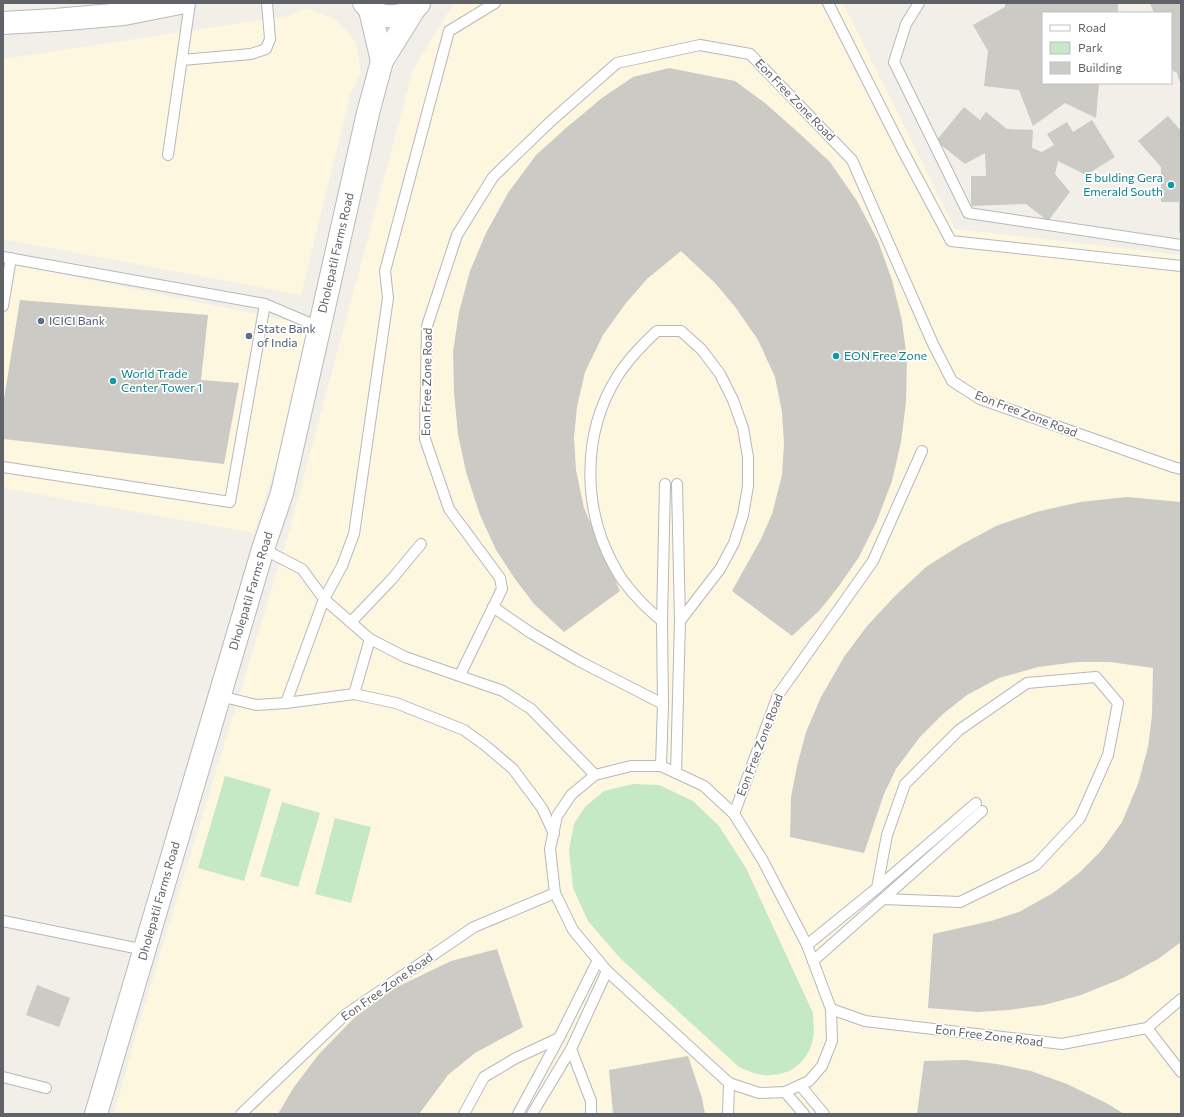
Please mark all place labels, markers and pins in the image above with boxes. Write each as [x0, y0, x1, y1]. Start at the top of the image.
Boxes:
place label: E bulding Gera Emerald South [1083, 170, 1163, 198]
marker: E bulding Gera Emerald South [1166, 180, 1176, 190]
place label: ICICI Bank [49, 313, 106, 327]
marker: ICICI Bank [36, 316, 46, 326]
place label: State Bank of India [257, 321, 316, 349]
marker: State Bank of India [244, 331, 254, 341]
place label: EON Free Zone [844, 348, 927, 362]
marker: EON Free Zone [831, 351, 841, 361]
place label: World Trade Center Tower 1 [121, 366, 202, 394]
marker: World Trade Center Tower 1 [108, 376, 118, 386]

